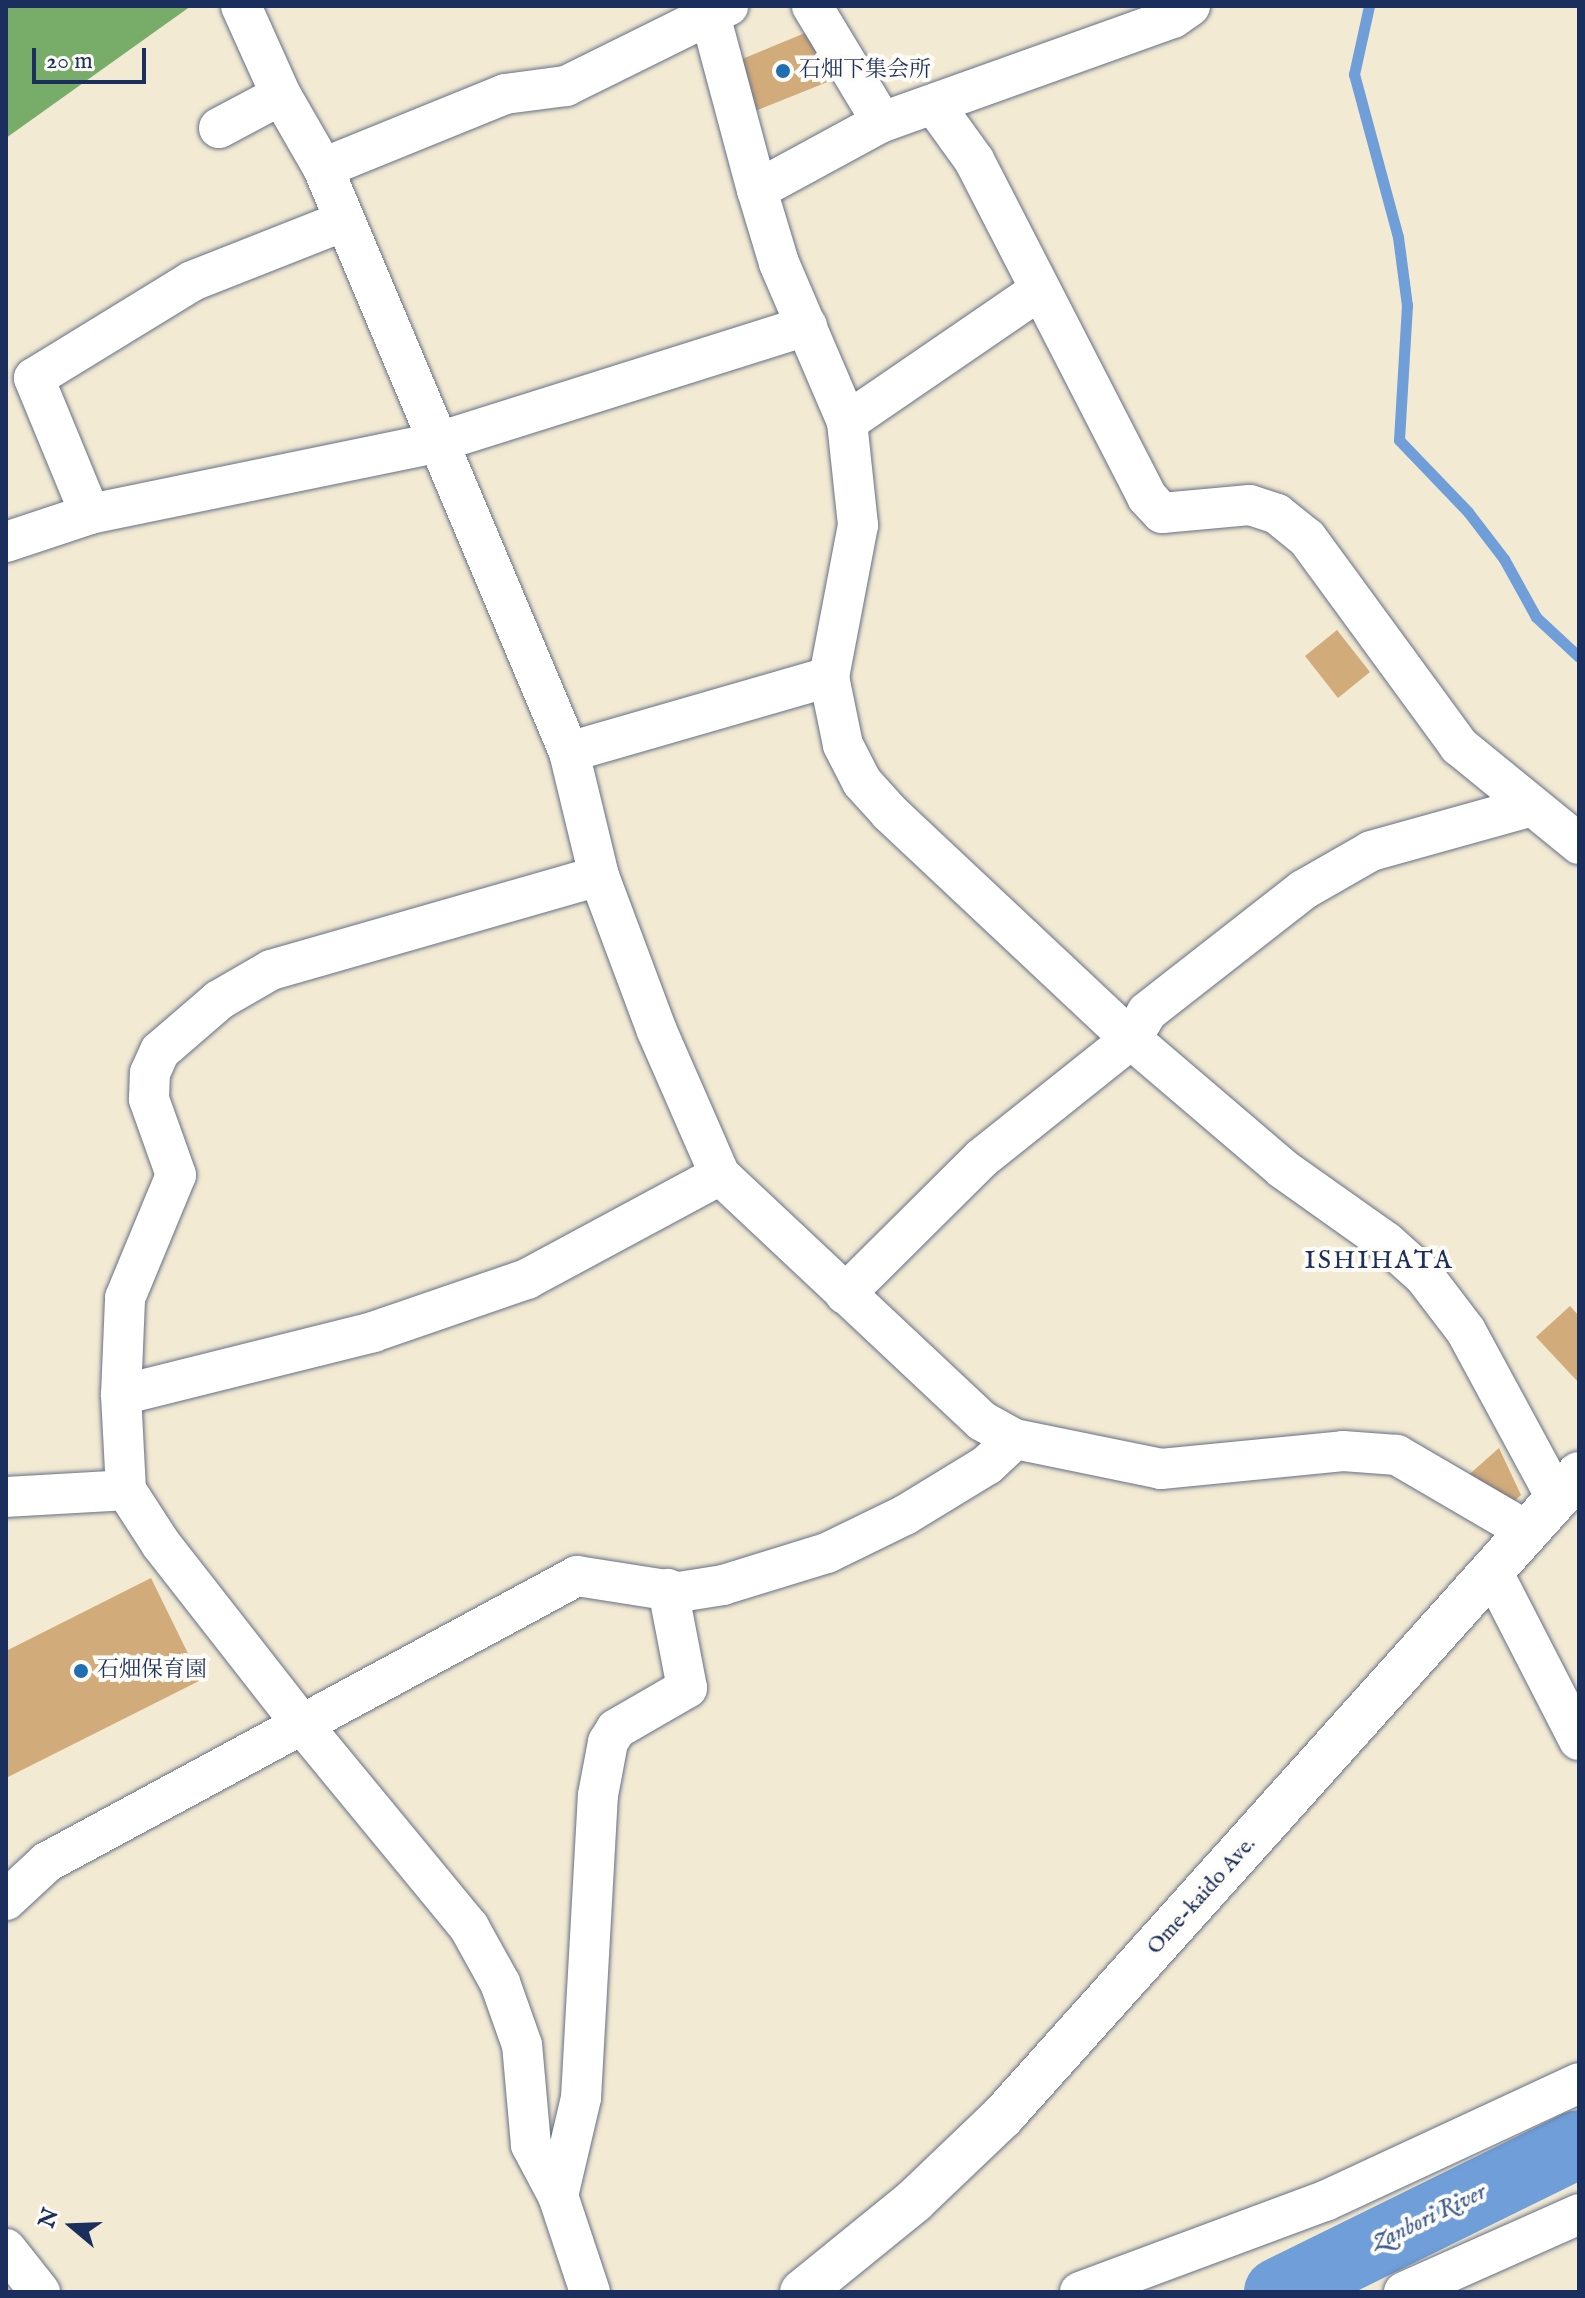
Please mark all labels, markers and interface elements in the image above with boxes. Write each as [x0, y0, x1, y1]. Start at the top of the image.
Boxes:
scale bar [36, 32, 150, 82]
text: 20 m [46, 46, 93, 77]
place label: 石畑下集会所 [799, 58, 931, 84]
marker: 石畑下集会所 [774, 62, 792, 80]
district label: ISHIHATA [1304, 1245, 1454, 1277]
place label: 石畑保育園 [97, 1658, 207, 1684]
marker: 石畑保育園 [72, 1662, 90, 1680]
street label: Ome-kaido Ave. [1142, 1832, 1262, 1960]
water label: Zanbori River [1367, 2178, 1491, 2258]
north arrow [32, 2186, 112, 2266]
text: N [33, 2205, 66, 2232]

